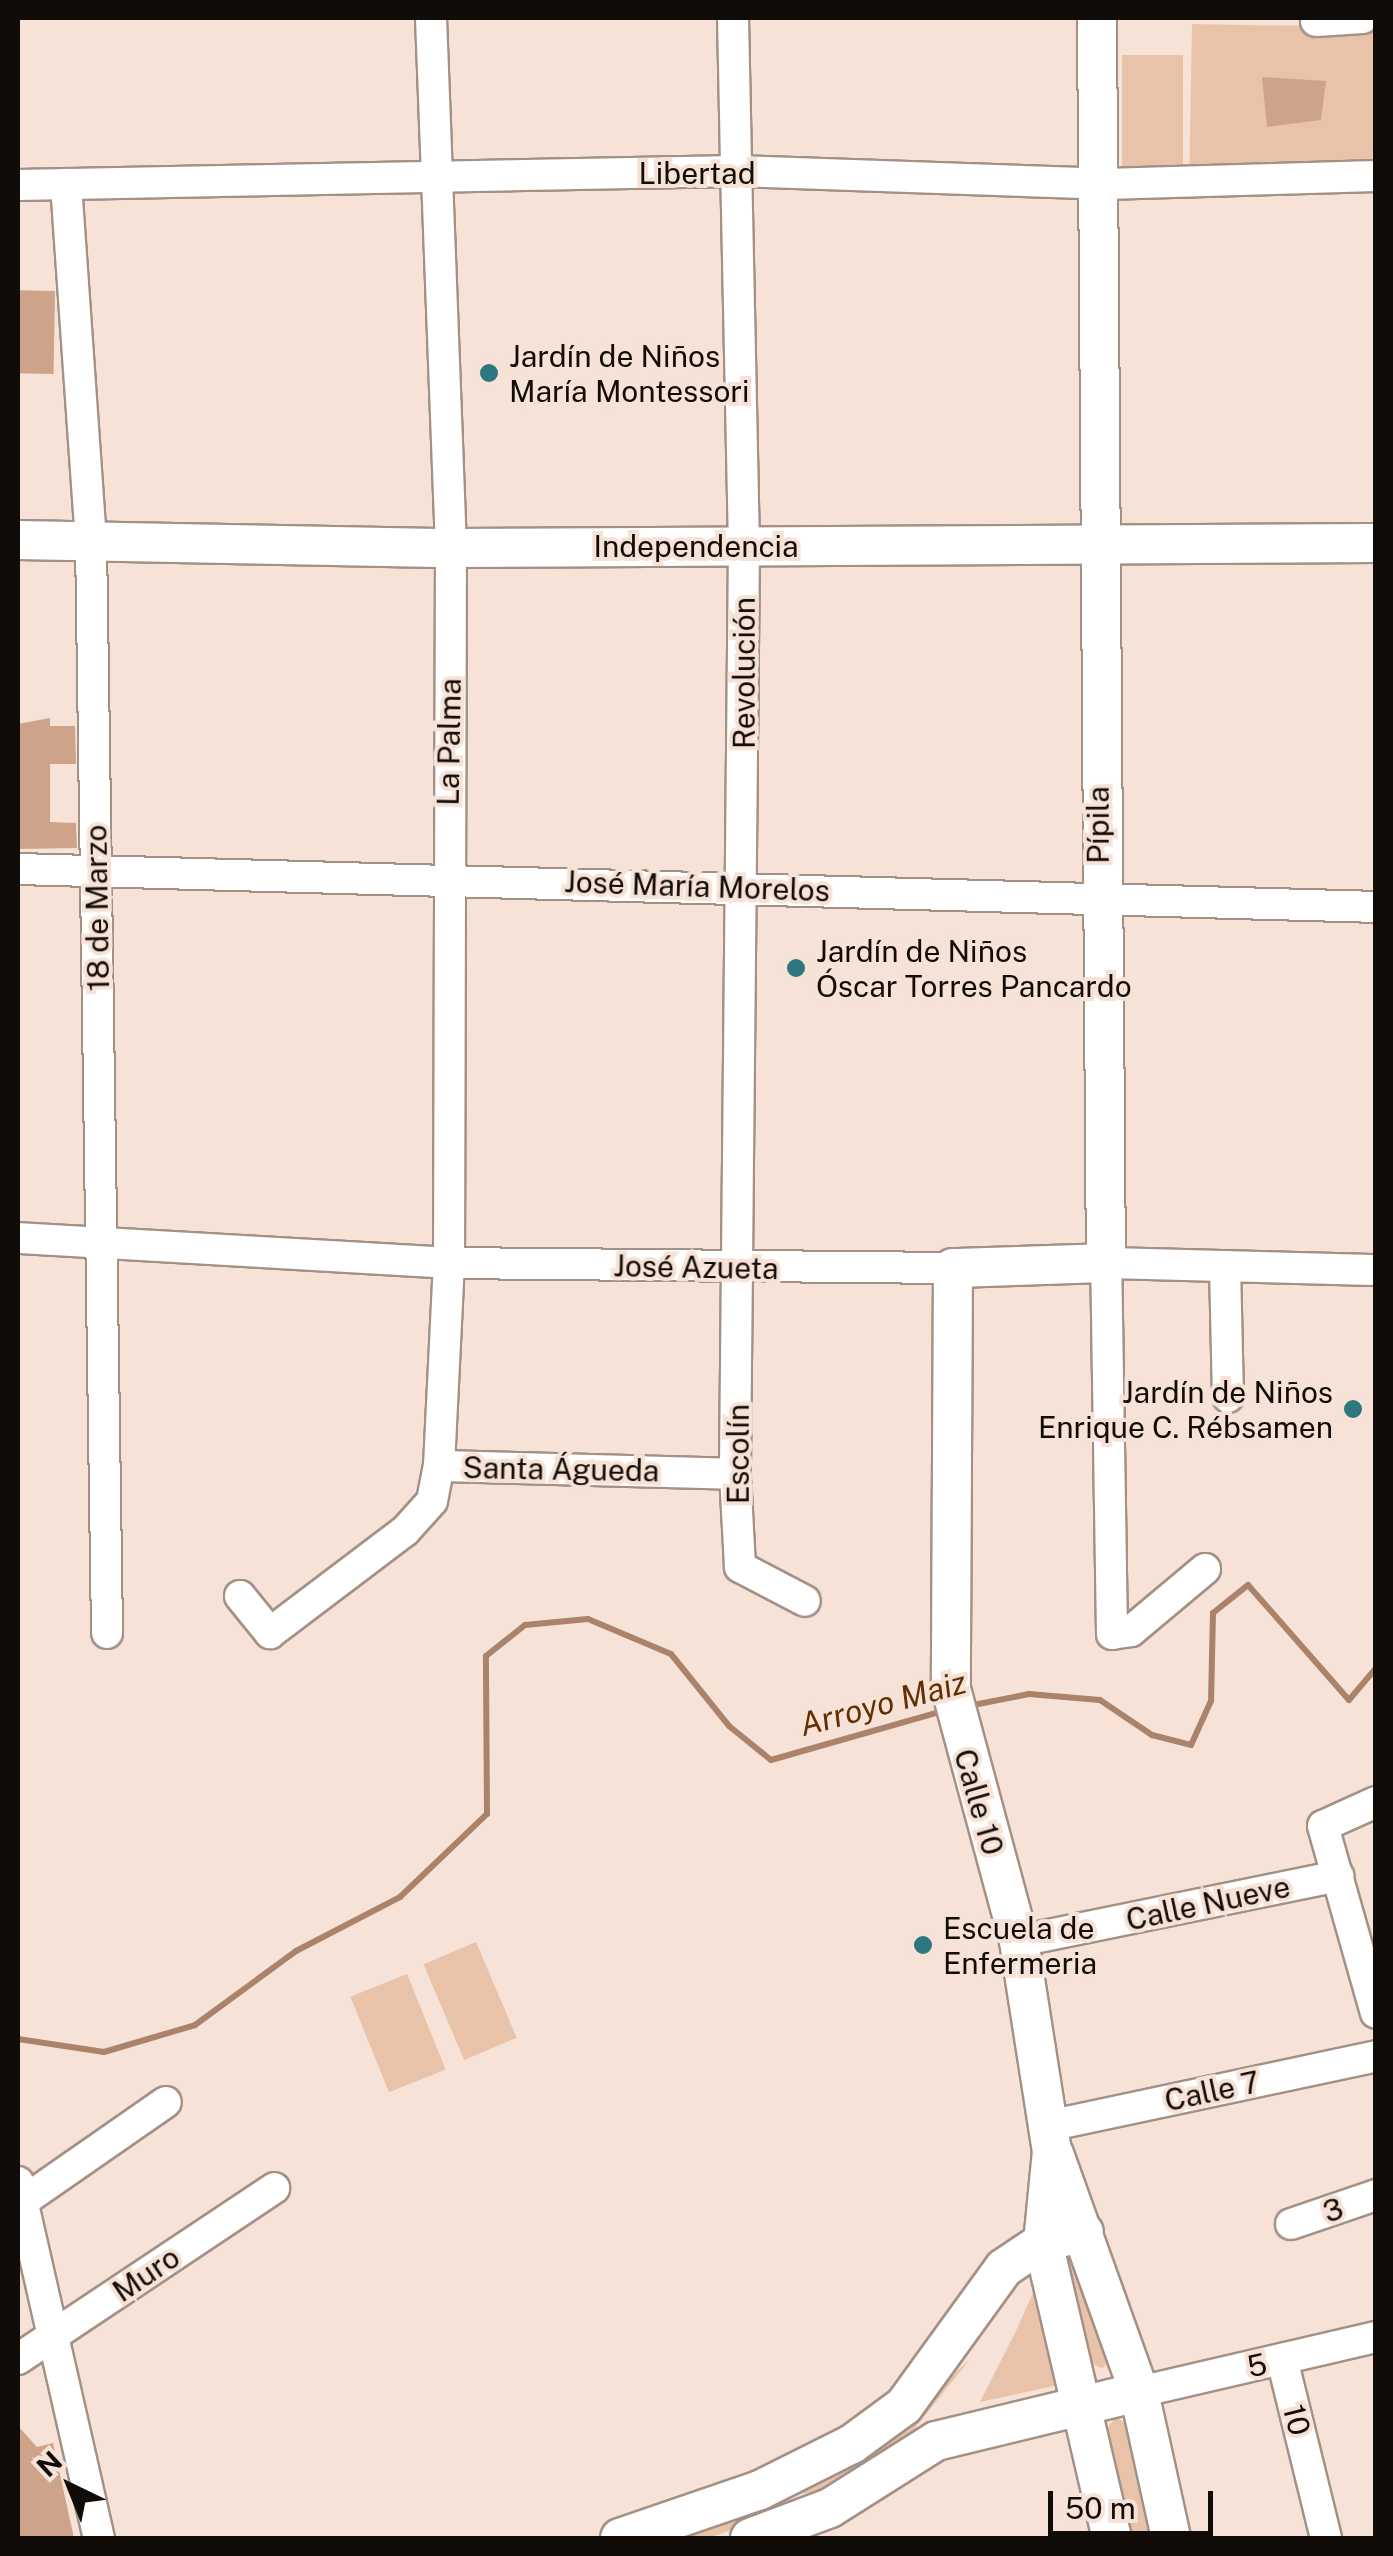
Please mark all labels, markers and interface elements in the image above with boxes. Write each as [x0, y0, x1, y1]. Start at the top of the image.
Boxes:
street label: Libertad [638, 155, 756, 191]
place label: Jardín de Niños María Montessori [509, 338, 750, 408]
marker: Jardín de Niños María Montessori [478, 362, 500, 384]
street label: Independencia [593, 528, 799, 564]
street label: Revolución [726, 597, 762, 749]
street label: La Palma [430, 678, 468, 806]
street label: Pípila [1080, 786, 1116, 864]
street label: 18 de Marzo [78, 824, 116, 992]
street label: José María Morelos [563, 863, 831, 909]
place label: Jardín de Niños Óscar Torres Pancardo [816, 933, 1132, 1004]
marker: Jardín de Niños Óscar Torres Pancardo [785, 957, 807, 979]
street label: José Azueta [613, 1248, 779, 1286]
place label: Jardín de Niños Enrique C. Rébsamen [1038, 1374, 1333, 1444]
marker: Jardín de Niños Enrique C. Rébsamen [1342, 1398, 1364, 1420]
street label: Escolín [720, 1404, 756, 1504]
street label: Santa Águeda [462, 1449, 660, 1489]
water label: Arroyo Maiz [795, 1663, 971, 1745]
street label: Calle 10 [947, 1745, 1011, 1859]
street label: Calle Nueve [1123, 1868, 1293, 1938]
place label: Escuela de Enfermeria [943, 1910, 1097, 1980]
marker: Escuela de Enfermeria [912, 1934, 934, 1956]
street label: Calle 7 [1161, 2063, 1263, 2119]
street label: 3 [1318, 2190, 1348, 2230]
street label: Muro [106, 2239, 186, 2309]
street label: 5 [1244, 2345, 1270, 2385]
street label: 10 [1276, 2401, 1318, 2439]
north arrow [20, 2436, 120, 2536]
text: N [30, 2444, 68, 2483]
scale bar [1053, 2471, 1218, 2533]
text: 50 m [1065, 2490, 1136, 2526]

